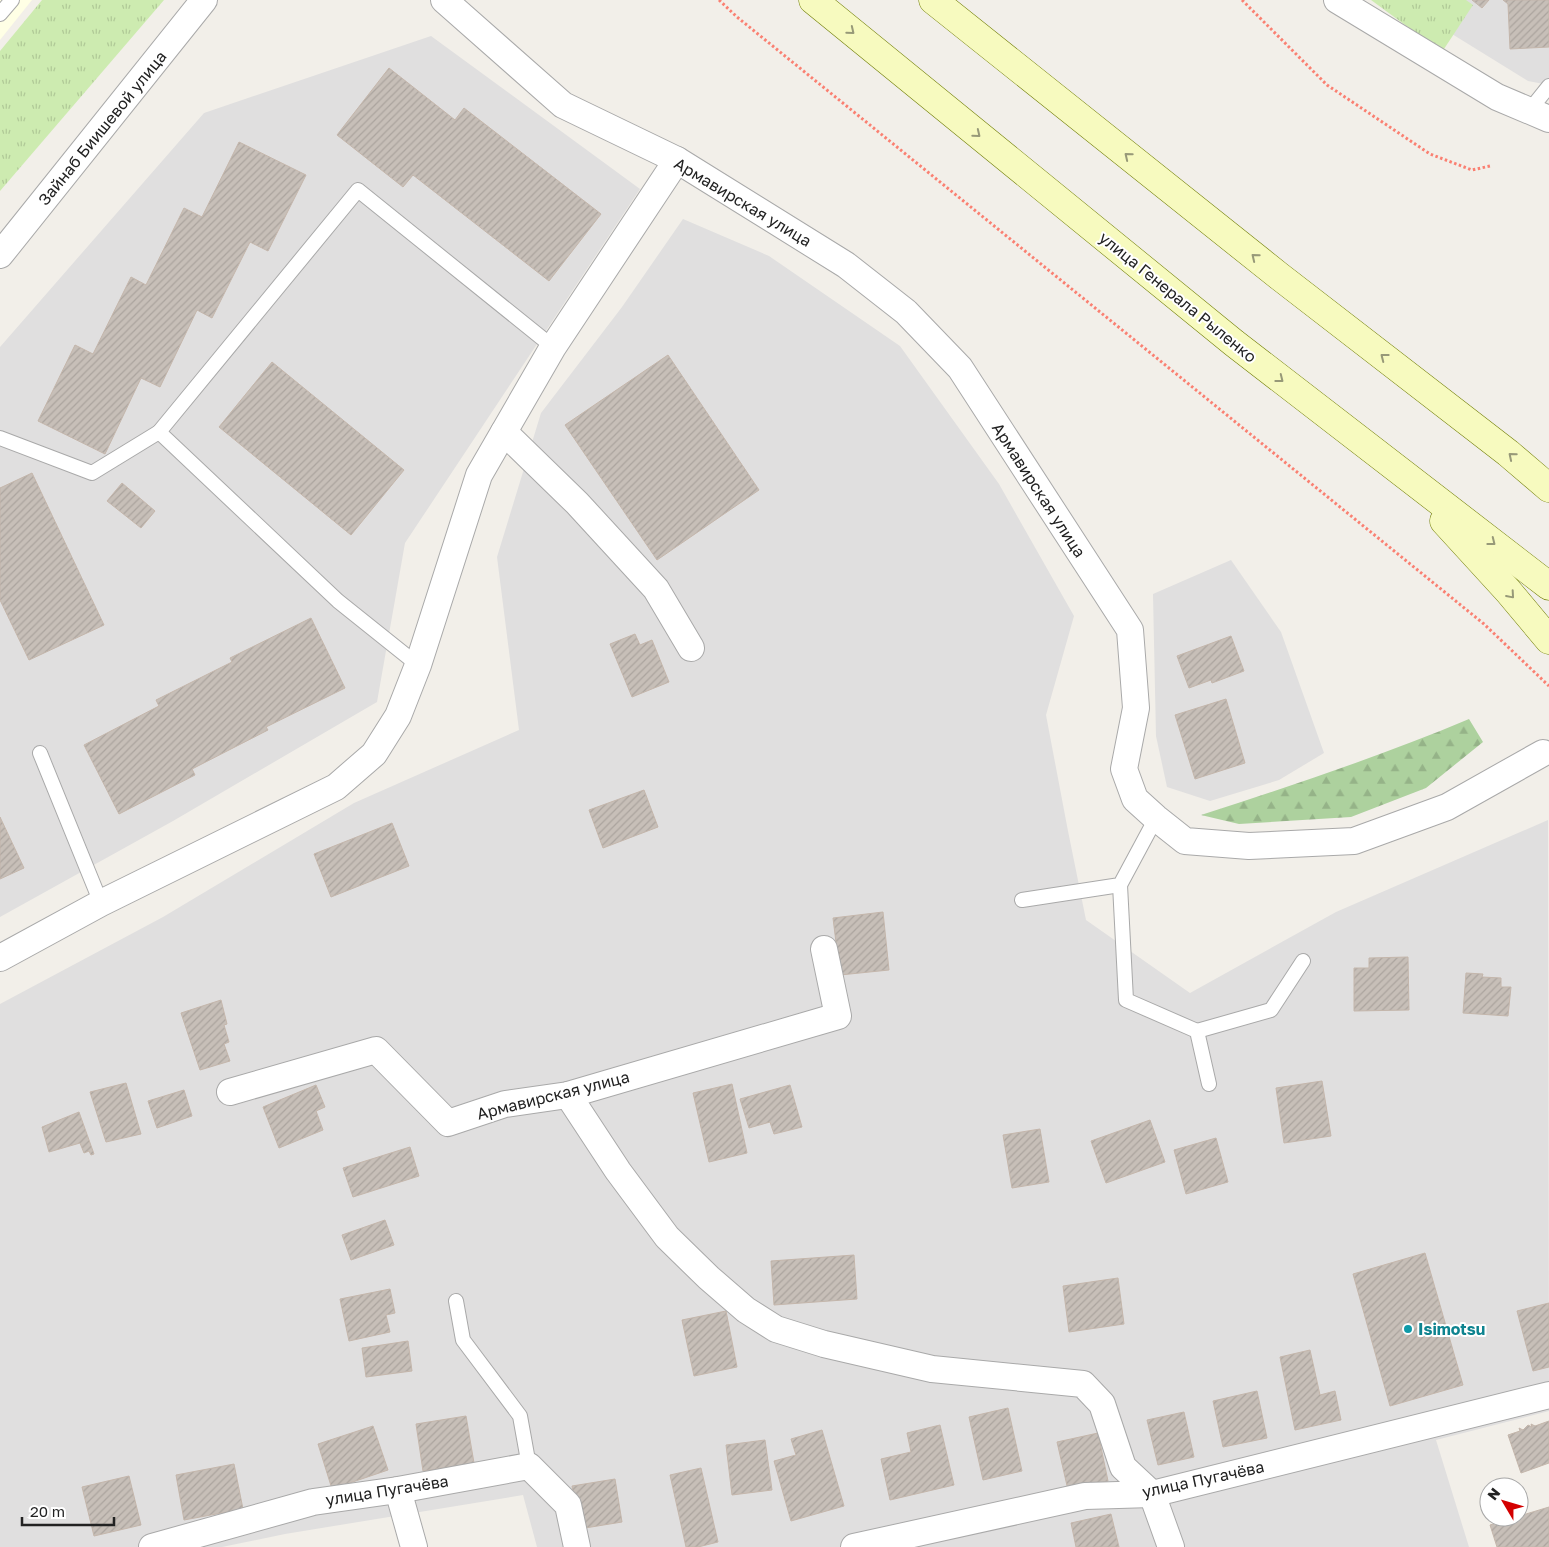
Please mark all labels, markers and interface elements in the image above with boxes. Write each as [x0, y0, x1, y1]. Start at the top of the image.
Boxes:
one-way arrow [845, 25, 854, 33]
street label: Зайнаб Биишевой улица [33, 47, 171, 209]
one-way arrow [971, 128, 980, 136]
street label: Армавирская улица [671, 153, 815, 251]
one-way arrow [1125, 153, 1134, 161]
street label: улица Генерала Рыленко [1095, 227, 1261, 367]
one-way arrow [1252, 255, 1261, 263]
one-way arrow [1381, 354, 1390, 362]
one-way arrow [1274, 373, 1283, 381]
street label: Армавирская улица [988, 419, 1090, 561]
one-way arrow [1509, 454, 1518, 462]
one-way arrow [1486, 536, 1496, 545]
one-way arrow [1505, 589, 1514, 598]
street label: Армавирская улица [475, 1066, 631, 1124]
place label: Isimotsu [1418, 1319, 1485, 1339]
marker: Isimotsu [1402, 1323, 1414, 1335]
street label: улица Пугачёва [1140, 1456, 1266, 1502]
street label: улица Пугачёва [324, 1470, 450, 1510]
north arrow [1479, 1477, 1529, 1527]
text: N [1483, 1484, 1503, 1503]
scale bar [22, 1494, 115, 1526]
text: 20 m [30, 1502, 65, 1520]

